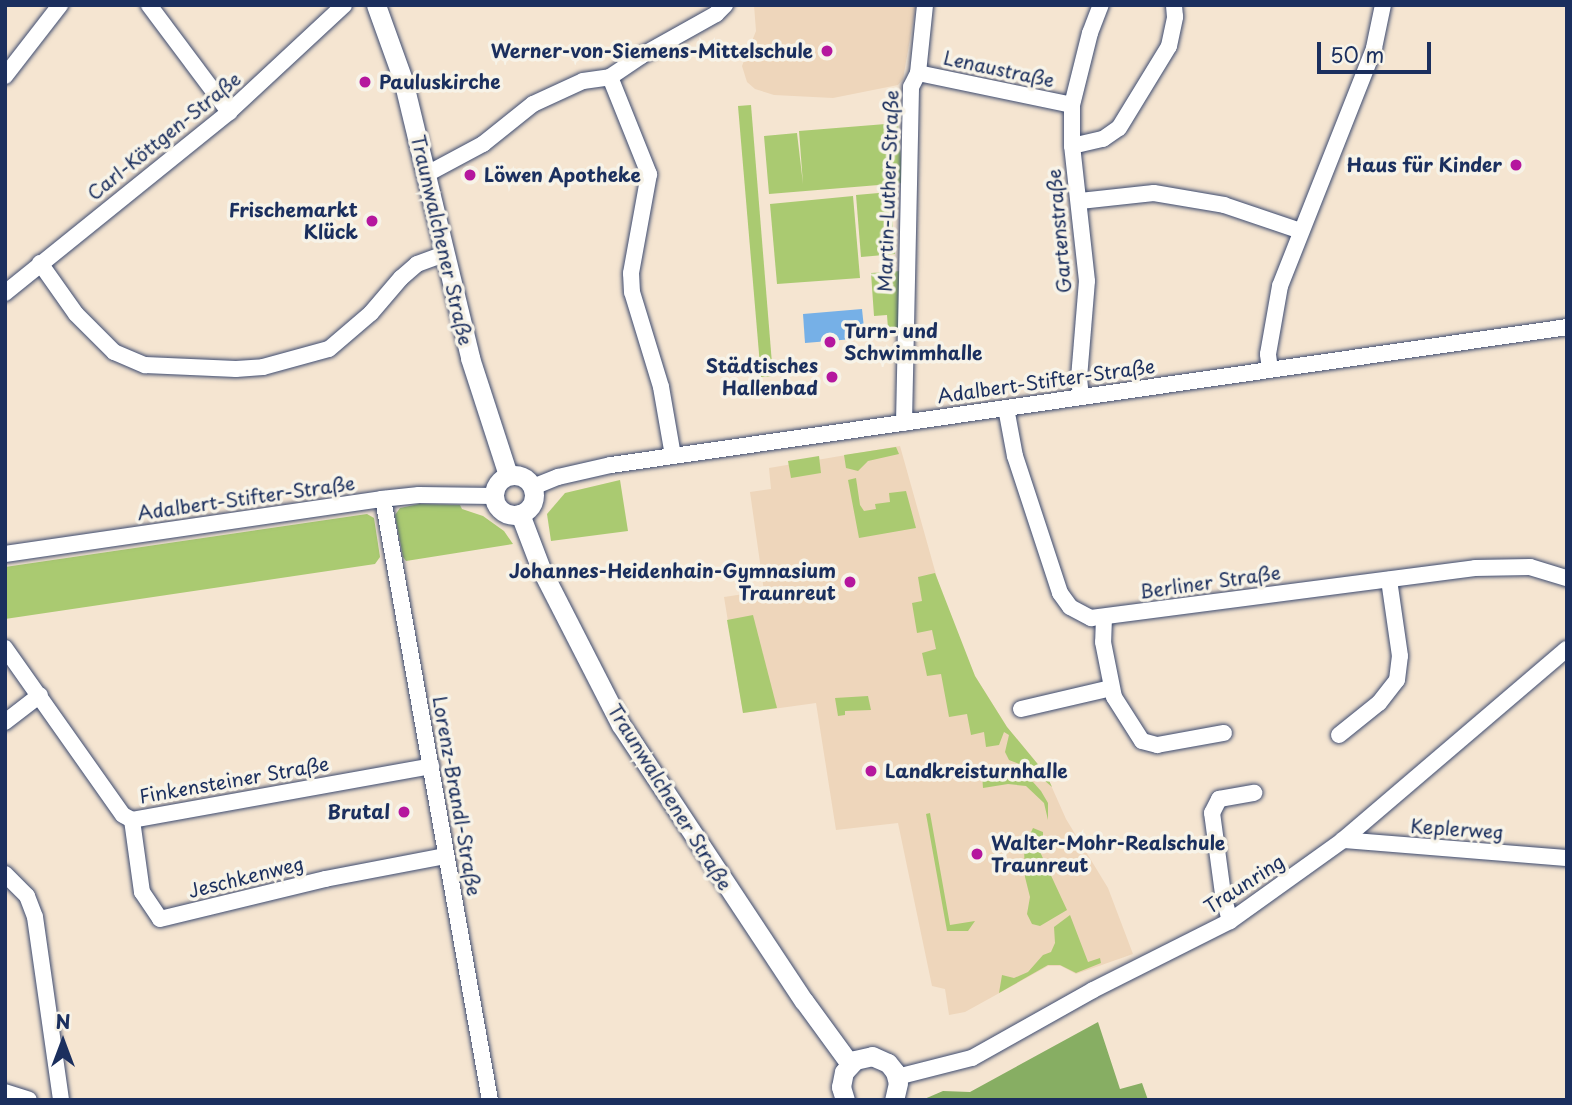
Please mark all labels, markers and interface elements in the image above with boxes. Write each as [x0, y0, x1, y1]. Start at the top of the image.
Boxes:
scale bar [1320, 28, 1434, 72]
text: 50 m [1330, 38, 1384, 70]
place label: Werner-von-Siemens-Mittelschule [491, 40, 813, 62]
marker: Werner-von-Siemens-Mittelschule [819, 43, 835, 59]
street label: Lenaustraße [941, 46, 1057, 92]
street label: Carl-Köttgen-Straße [83, 67, 245, 205]
place label: Pauluskirche [379, 71, 501, 93]
marker: Pauluskirche [357, 74, 373, 90]
street label: Martin-Luther-Straße [873, 90, 903, 292]
street label: Traunwalchener Straße [407, 132, 477, 348]
place label: Haus für Kinder [1347, 154, 1502, 176]
marker: Haus für Kinder [1508, 157, 1524, 173]
place label: Löwen Apotheke [484, 164, 641, 186]
marker: Löwen Apotheke [462, 167, 478, 183]
street label: Gartenstraße [1042, 168, 1076, 294]
place label: Frischemarkt Klück [229, 199, 358, 243]
marker: Frischemarkt Klück [364, 213, 380, 229]
place label: Turn- und Schwimmhalle [844, 320, 982, 364]
marker: Turn- und Schwimmhalle [822, 334, 838, 350]
street label: Adalbert-Stifter-Straße [936, 354, 1156, 408]
place label: Städtisches Hallenbad [706, 355, 818, 399]
marker: Städtisches Hallenbad [824, 369, 840, 385]
street label: Adalbert-Stifter-Straße [136, 471, 356, 525]
place label: Johannes-Heidenhain-Gymnasium Traunreut [509, 560, 836, 604]
street label: Berliner Straße [1138, 561, 1282, 603]
marker: Johannes-Heidenhain-Gymnasium Traunreut [842, 574, 858, 590]
street label: Lorenz-Brandl-Straße [428, 694, 486, 898]
street label: Traunwalchener Straße [603, 699, 737, 895]
street label: Finkensteiner Straße [137, 752, 331, 808]
place label: Landkreisturnhalle [885, 760, 1068, 782]
marker: Landkreisturnhalle [863, 763, 879, 779]
place label: Brutal [327, 801, 390, 823]
marker: Brutal [396, 804, 412, 820]
street label: Keplerweg [1410, 814, 1504, 844]
place label: Walter-Mohr-Realschule Traunreut [991, 832, 1225, 876]
marker: Walter-Mohr-Realschule Traunreut [969, 846, 985, 862]
street label: Traunring [1200, 850, 1288, 918]
street label: Jeschkenweg [186, 852, 306, 902]
north arrow [28, 1007, 98, 1077]
text: N [55, 1007, 71, 1035]

